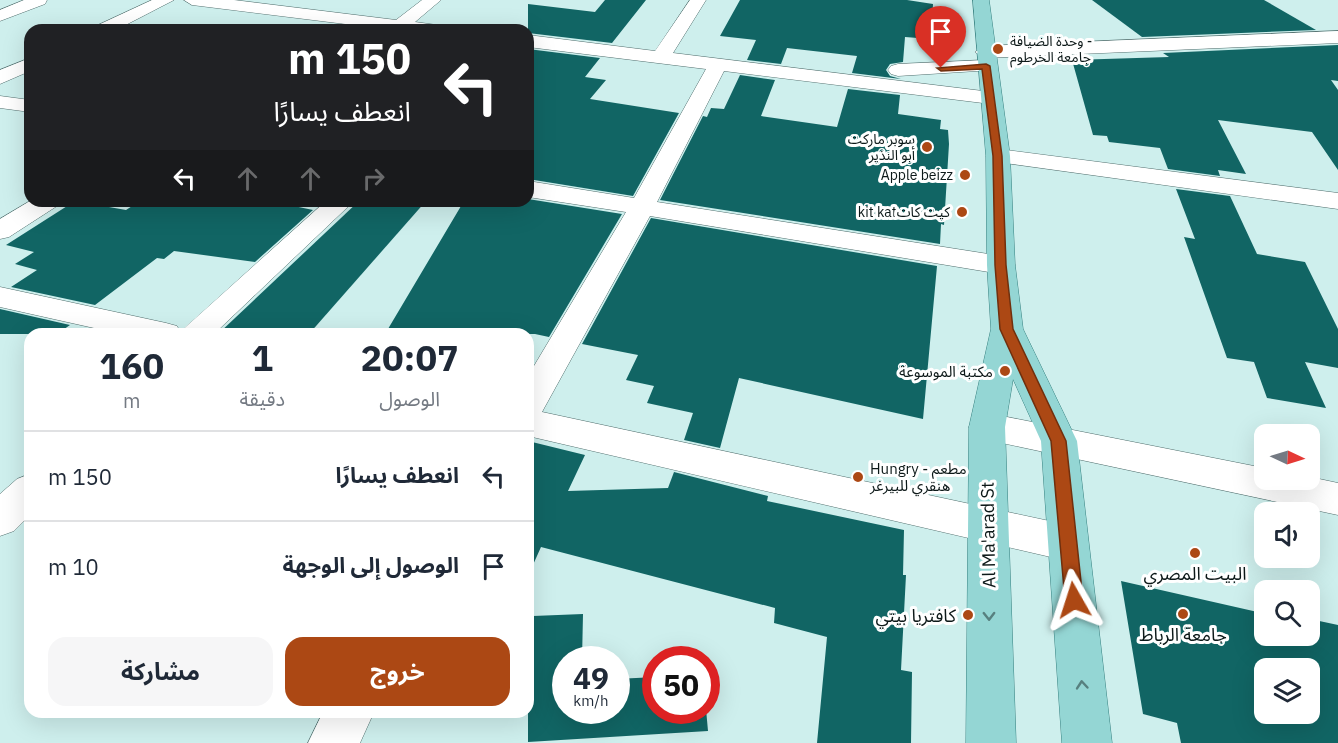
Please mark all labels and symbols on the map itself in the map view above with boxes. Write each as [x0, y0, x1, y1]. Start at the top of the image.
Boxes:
pin [915, 6, 966, 68]
place label: وحدة الضيافة - جامعة الخرطوم [1010, 32, 1092, 68]
marker: وحدة الضيافة - جامعة الخرطوم [991, 42, 1005, 56]
place label: سوبر ماركت أبو النذير [848, 130, 915, 164]
marker: سوبر ماركت أبو النذير [920, 140, 934, 154]
place label: Apple beizz [881, 166, 954, 184]
marker: Apple beizz [958, 168, 972, 182]
place label: kit katكيت كات [858, 203, 950, 221]
marker: kit katكيت كات [955, 205, 969, 219]
place label: مكتبة الموسوعة [899, 362, 993, 381]
marker: مكتبة الموسوعة [998, 364, 1012, 378]
north arrow [1254, 424, 1320, 490]
place label: Hungry - مطعم هنقري للبيرغر [869, 459, 967, 497]
marker: Hungry - مطعم هنقري للبيرغر [851, 470, 865, 484]
street label: Al Ma'arad St [976, 482, 1000, 588]
marker: البيت المصري [1188, 546, 1202, 560]
place label: البيت المصري [1143, 562, 1247, 587]
position arrow [1042, 568, 1106, 632]
place label: كافتريا بيتي [876, 604, 957, 629]
marker: جامعة الرباط [1176, 607, 1190, 621]
marker: كافتريا بيتي [961, 608, 975, 622]
one-way arrow [983, 612, 995, 621]
place label: جامعة الرباط [1139, 623, 1227, 646]
speed limit sign: 50 [642, 646, 720, 724]
one-way arrow [1076, 680, 1089, 689]

